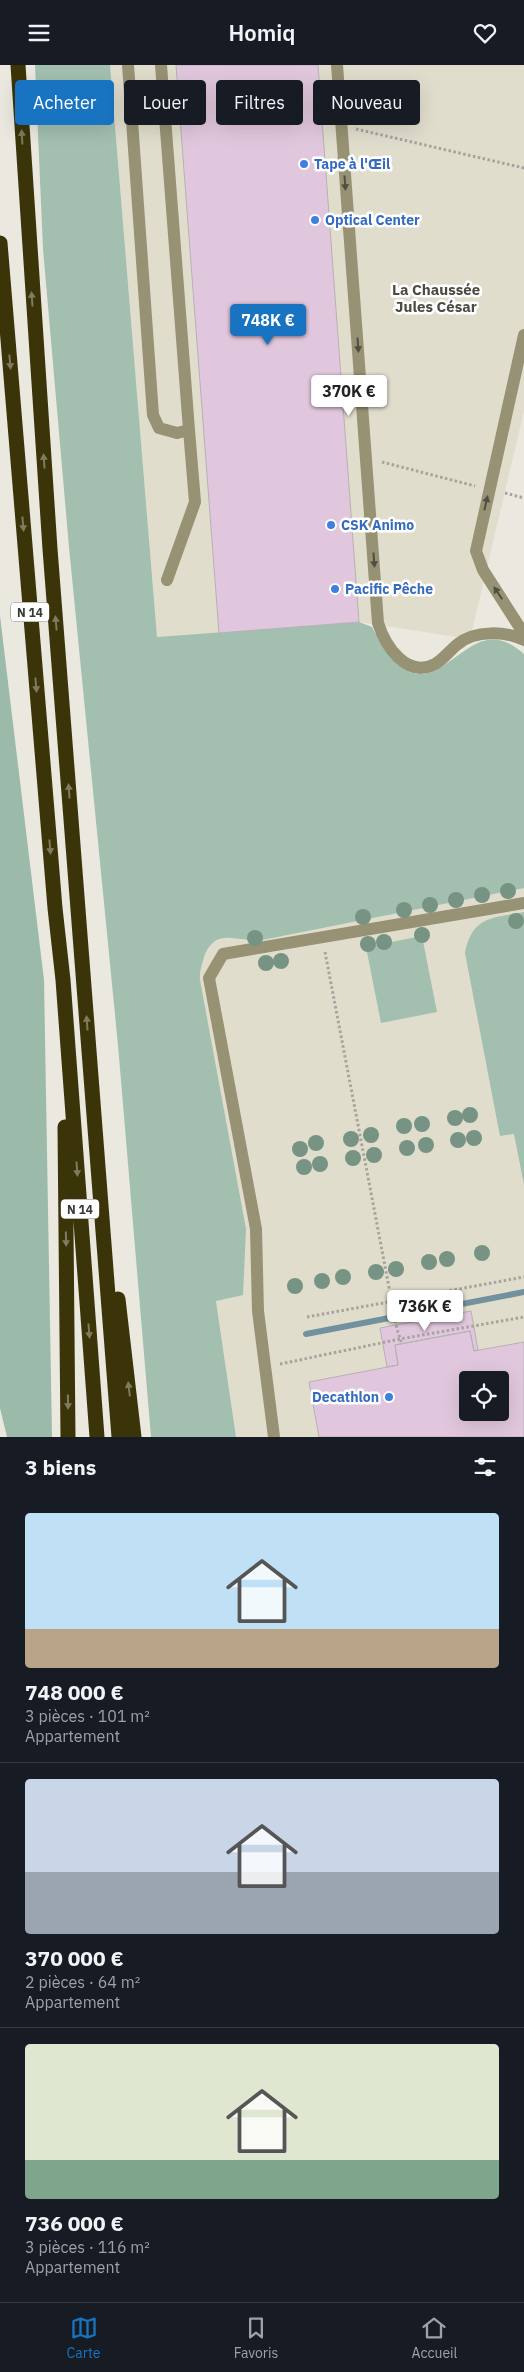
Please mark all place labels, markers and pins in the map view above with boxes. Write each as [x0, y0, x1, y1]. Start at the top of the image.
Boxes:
place label: Tape à l'Œil [314, 155, 390, 173]
marker: Tape à l'Œil [298, 158, 310, 170]
place label: Optical Center [325, 211, 420, 229]
marker: Optical Center [309, 214, 321, 226]
pin: 748K € [227, 303, 309, 346]
pin: 370K € [308, 375, 390, 417]
place label: CSK Animo [341, 516, 414, 534]
marker: CSK Animo [325, 519, 337, 531]
place label: Pacific Pêche [345, 580, 433, 598]
marker: Pacific Pêche [329, 583, 341, 595]
pin: 736K € [384, 1289, 466, 1332]
place label: Decathlon [312, 1388, 379, 1406]
marker: Decathlon [383, 1391, 395, 1403]

